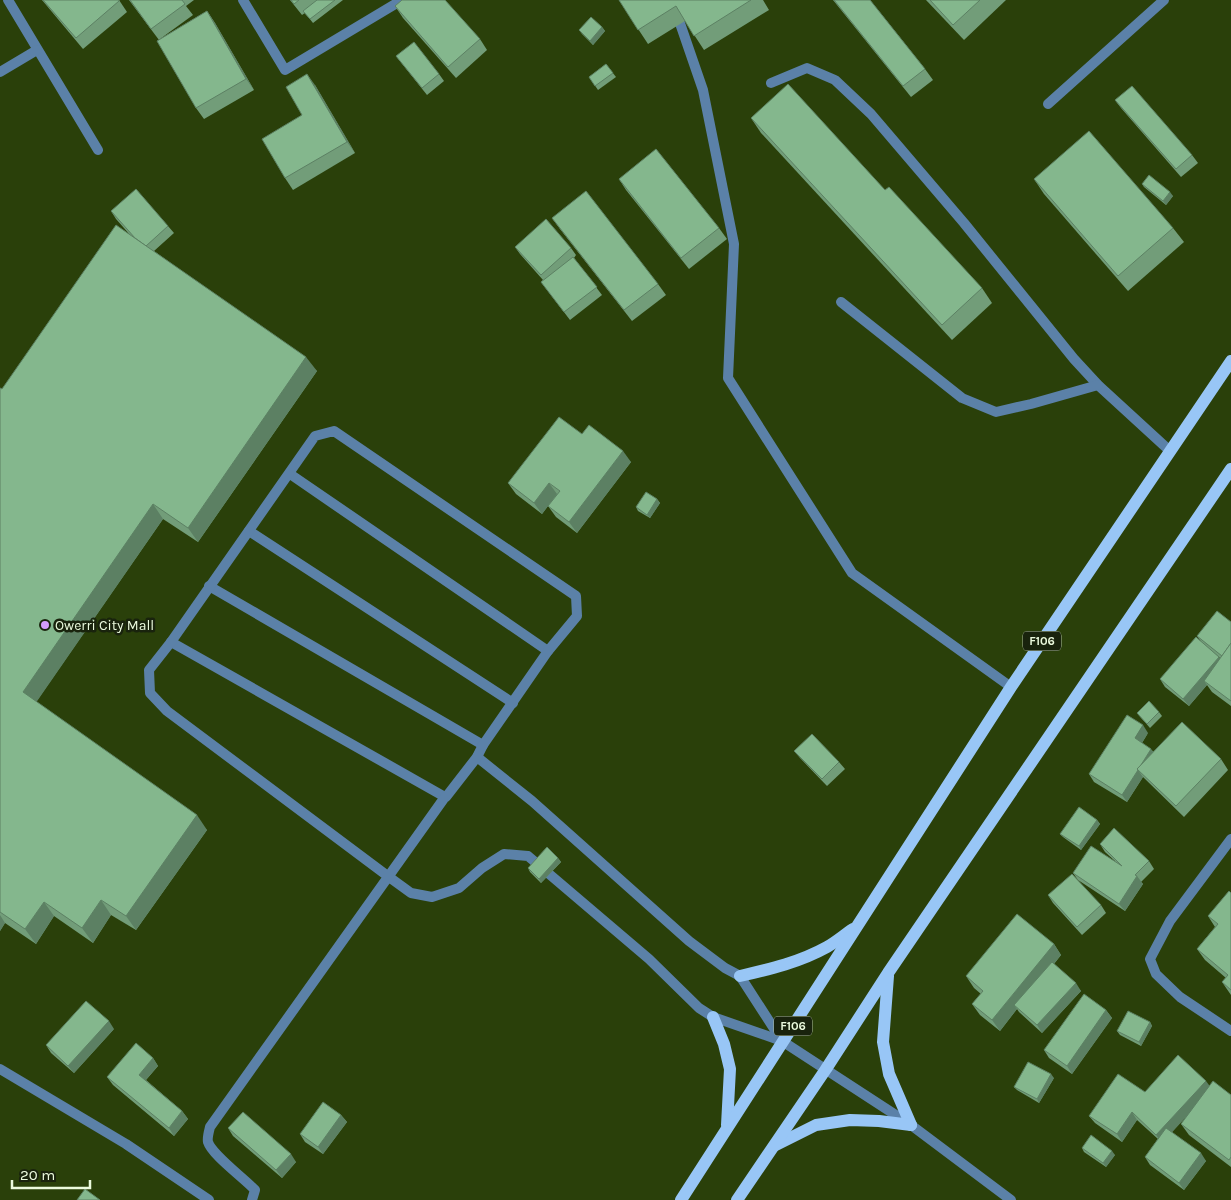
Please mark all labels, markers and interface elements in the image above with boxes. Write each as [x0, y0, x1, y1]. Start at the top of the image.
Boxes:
place label: Owerri City Mall [55, 617, 154, 634]
marker: Owerri City Mall [39, 619, 51, 631]
road number: F106 [1023, 631, 1061, 650]
road number: F106 [774, 1016, 812, 1036]
scale bar [12, 1158, 90, 1190]
text: 20 m [20, 1166, 55, 1184]

